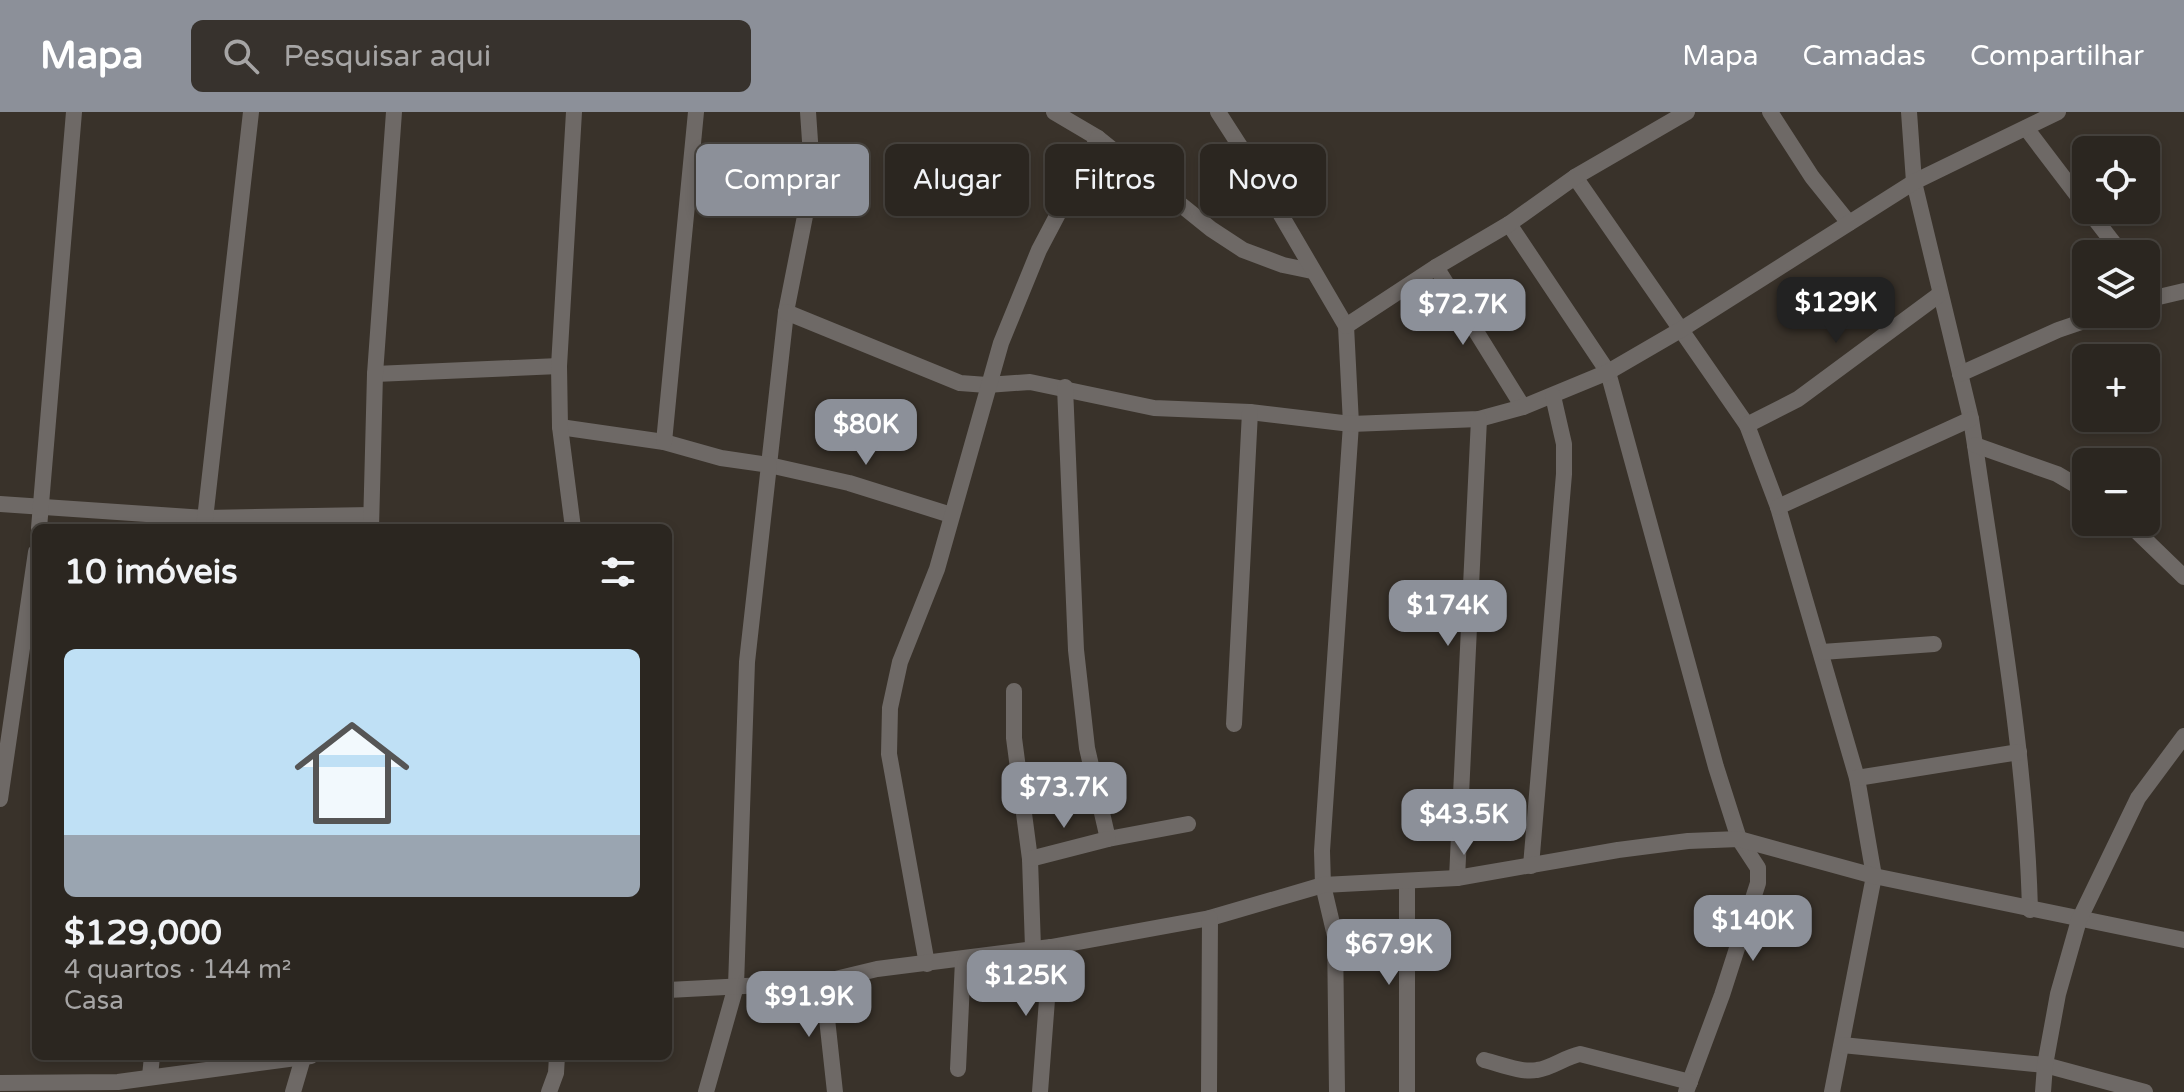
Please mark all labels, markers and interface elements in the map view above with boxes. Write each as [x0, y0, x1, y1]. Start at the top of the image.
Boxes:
search box [191, 20, 751, 92]
text: Mapa [40, 33, 143, 79]
icon: search [219, 34, 263, 78]
text: Pesquisar aqui [283, 38, 491, 75]
text: Mapa [1682, 39, 1758, 73]
text: Camadas [1802, 39, 1926, 73]
text: Compartilhar [1970, 39, 2144, 73]
map controls [2072, 136, 2160, 536]
button: locate [2072, 136, 2160, 224]
chip: Comprar [696, 144, 869, 216]
chip: Alugar [885, 144, 1029, 216]
chip: Filtros [1045, 144, 1184, 216]
chip: Novo [1200, 144, 1326, 216]
button: layers [2072, 240, 2160, 328]
pin: $129K [1780, 277, 1892, 345]
pin: $72.7K [1398, 279, 1528, 347]
text: $129K [1795, 287, 1877, 318]
text: $72.7K [1419, 289, 1507, 320]
button: + [2072, 344, 2160, 432]
pin: $80K [819, 399, 913, 467]
text: $80K [833, 409, 899, 440]
button: − [2072, 448, 2160, 536]
icon: filters [596, 550, 640, 594]
text: 10 imóveis [64, 552, 237, 593]
pin: $174K [1392, 580, 1504, 648]
text: $174K [1407, 590, 1489, 621]
icon: home [280, 701, 424, 845]
pin: $73.7K [999, 762, 1129, 830]
text: $73.7K [1020, 772, 1108, 803]
pin: $43.5K [1399, 789, 1529, 857]
text: $43.5K [1419, 799, 1509, 830]
pin: $140K [1697, 895, 1809, 963]
text: $140K [1712, 905, 1794, 936]
text: $129,000 [64, 913, 222, 954]
pin: $67.9K [1324, 919, 1454, 987]
text: $67.9K [1345, 929, 1433, 960]
pin: $125K [970, 950, 1082, 1018]
text: 4 quartos · 144 m² [64, 954, 291, 985]
text: $125K [985, 960, 1067, 991]
pin: $91.9K [744, 971, 874, 1039]
text: $91.9K [764, 981, 854, 1012]
text: Casa [64, 985, 124, 1016]

